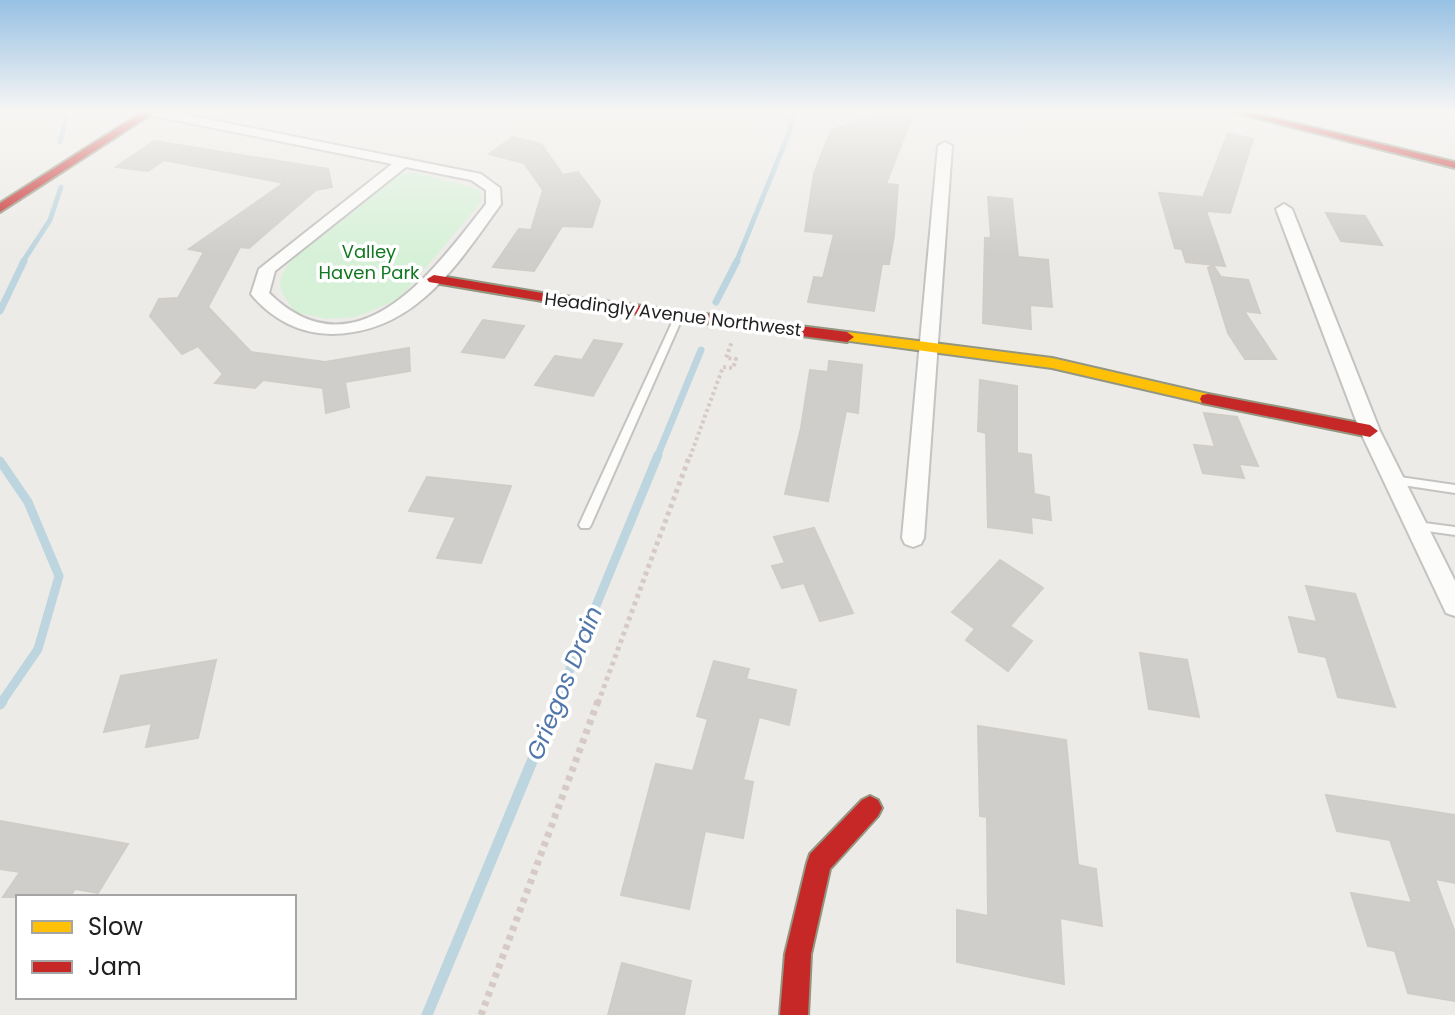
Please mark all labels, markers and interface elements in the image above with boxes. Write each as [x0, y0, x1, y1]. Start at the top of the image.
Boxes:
park label: Valley Haven Park [319, 239, 420, 285]
street label: Headingly Avenue Northwest [543, 286, 803, 342]
water label: Griegos Drain [518, 601, 610, 765]
legend [16, 895, 296, 999]
text: Slow [88, 910, 143, 943]
text: Jam [88, 950, 142, 983]

